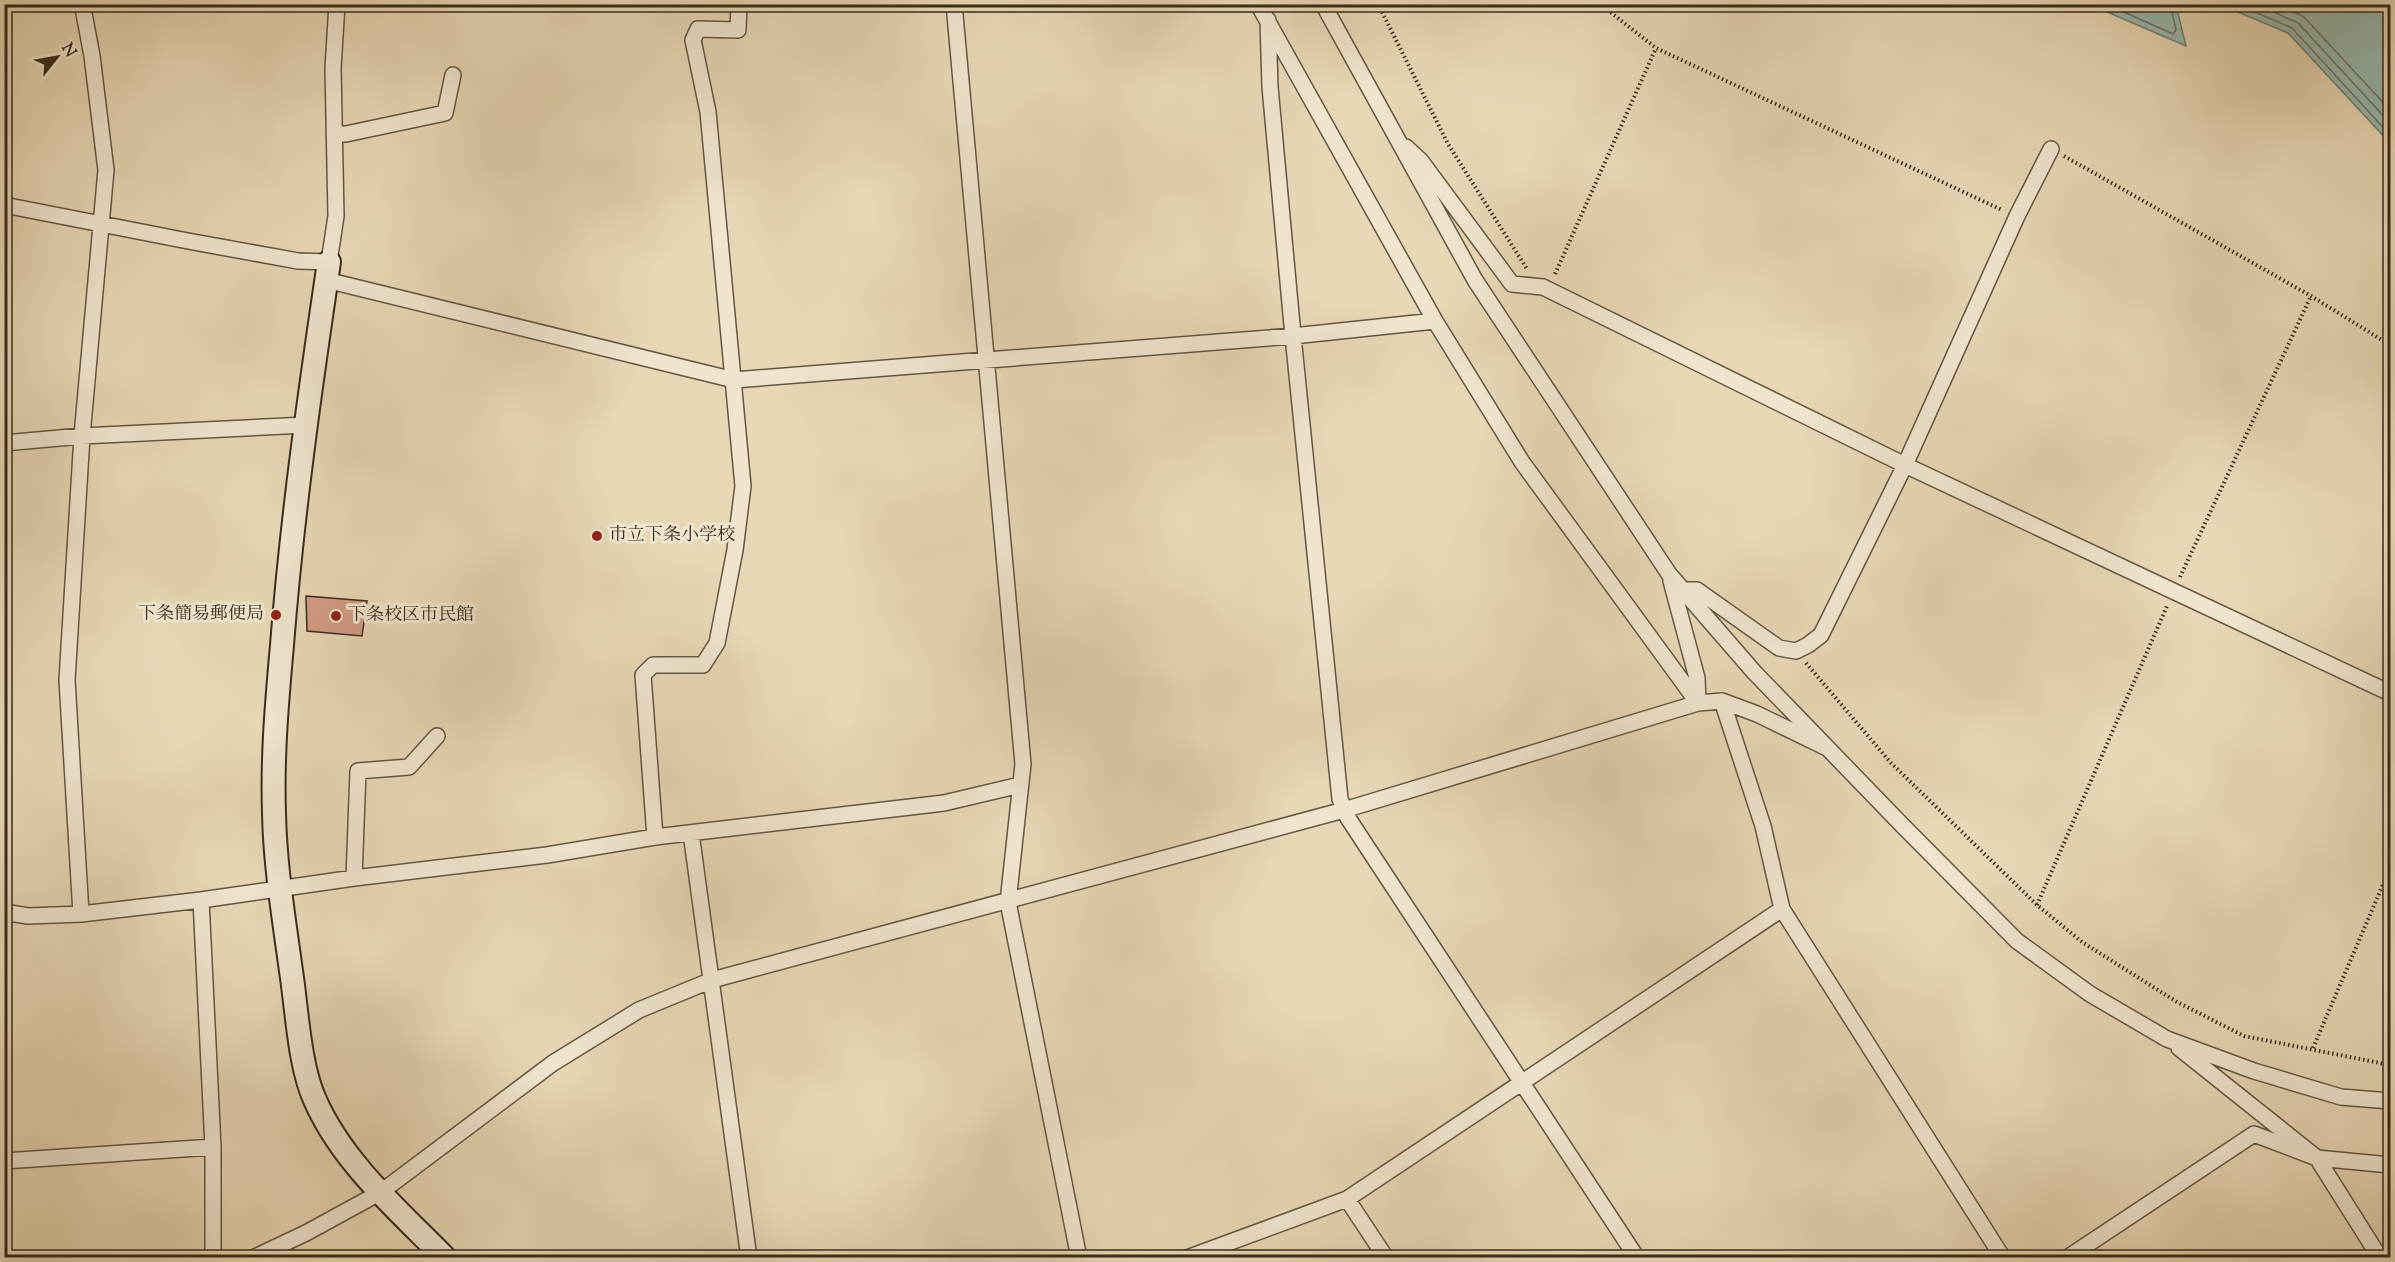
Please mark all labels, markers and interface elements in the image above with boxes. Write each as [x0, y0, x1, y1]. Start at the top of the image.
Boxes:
north arrow [27, 27, 87, 87]
text: N [55, 39, 81, 62]
place label: 市立下条小学校 [609, 523, 735, 549]
marker: 市立下条小学校 [590, 529, 604, 543]
place label: 下条簡易郵便局 [138, 602, 264, 628]
place label: 下条校区市民館 [348, 603, 474, 629]
marker: 下条簡易郵便局 [269, 608, 283, 622]
marker: 下条校区市民館 [329, 609, 343, 623]

